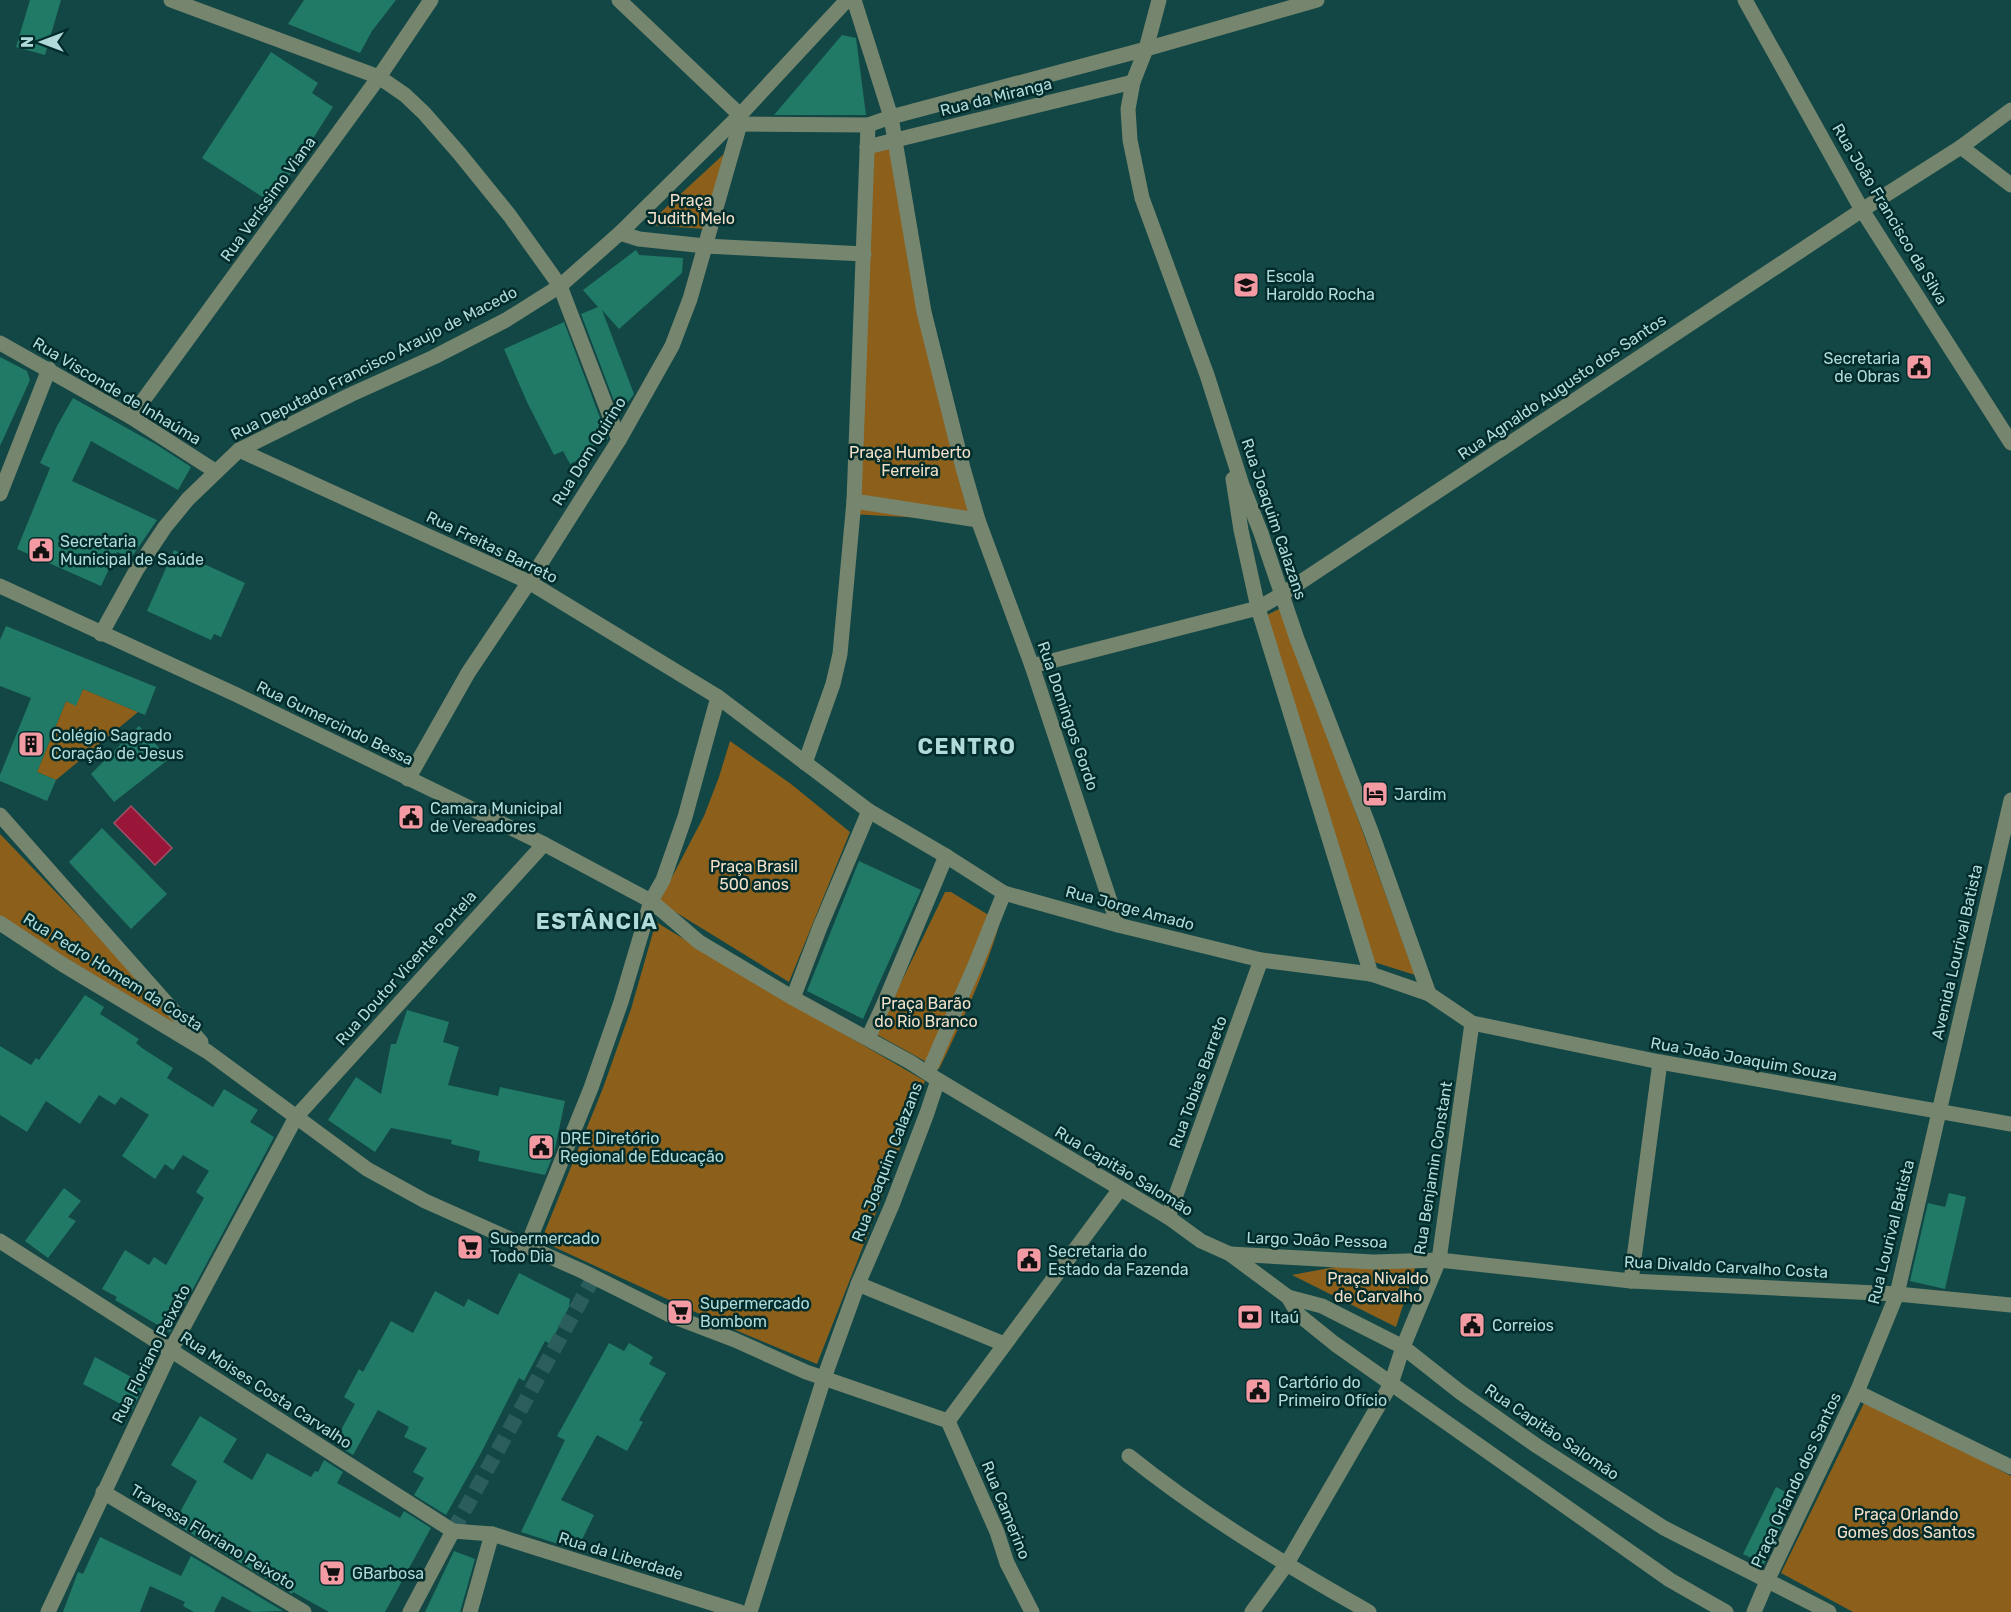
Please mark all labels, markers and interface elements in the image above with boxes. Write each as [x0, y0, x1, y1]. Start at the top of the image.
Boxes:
north arrow [12, 12, 72, 72]
text: N [18, 36, 37, 48]
street label: Rua da Miranga [938, 74, 1054, 120]
street label: Rua João Francisco da Silva [1828, 120, 1952, 308]
street label: Rua Veríssimo Viana [216, 133, 320, 265]
park label: Praça Judith Melo [647, 191, 735, 228]
place label: Escola Haroldo Rocha [1266, 267, 1375, 304]
school or university icon: Escola Haroldo Rocha [1231, 270, 1261, 300]
street label: Rua Deputado Francisco Araujo de Macedo [228, 282, 520, 444]
street label: Rua Agnaldo Augusto dos Santos [1454, 310, 1670, 464]
street label: Rua Visconde de Inhaúma [30, 333, 204, 449]
place label: Secretaria de Obras [1824, 349, 1900, 386]
public building icon: Secretaria de Obras [1904, 352, 1934, 382]
street label: Rua Dom Quirino [548, 393, 630, 509]
street label: Rua Joaquim Calazans [1237, 436, 1311, 602]
park label: Praça Humberto Ferreira [849, 443, 971, 480]
street label: Rua Freitas Barreto [423, 507, 561, 587]
place label: Secretaria Municipal de Saúde [60, 532, 204, 569]
public building icon: Secretaria Municipal de Saúde [26, 535, 56, 565]
street label: Rua Domingos Gordo [1034, 639, 1102, 793]
street label: Rua Gumercindo Bessa [253, 677, 417, 769]
place label: Colégio Sagrado Coração de Jesus [51, 726, 184, 763]
building icon: Colégio Sagrado Coração de Jesus [16, 729, 46, 759]
district label: CENTRO [918, 733, 1016, 760]
hotel icon: Jardim [1360, 779, 1390, 809]
place label: Jardim [1394, 785, 1446, 804]
place label: Camara Municipal de Vereadores [430, 799, 562, 836]
public building icon: Camara Municipal de Vereadores [396, 802, 426, 832]
park label: Praça Brasil 500 anos [710, 857, 798, 894]
street label: Avenida Lourival Batista [1928, 863, 1986, 1041]
street label: Rua Jorge Amado [1064, 882, 1196, 934]
street label: Rua Doutor Vicente Portela [332, 887, 480, 1049]
district label: ESTÂNCIA [536, 908, 658, 935]
street label: Rua Pedro Homem da Costa [20, 909, 206, 1035]
park label: Praça Barão do Rio Branco [874, 994, 978, 1031]
street label: Rua Tobias Barreto [1165, 1013, 1231, 1151]
street label: Rua João Joaquim Souza [1649, 1033, 1839, 1085]
street label: Rua Joaquim Calazans [848, 1080, 926, 1244]
street label: Rua Benjamin Constant [1410, 1080, 1456, 1256]
street label: Rua Capitão Salomão [1051, 1122, 1197, 1220]
place label: DRE Diretório Regional de Educação [560, 1129, 724, 1166]
public building icon: DRE Diretório Regional de Educação [526, 1132, 556, 1162]
street label: Rua Lourival Batista [1864, 1158, 1918, 1306]
street label: Largo João Pessoa [1246, 1228, 1388, 1252]
place label: Supermercado Todo Dia [490, 1229, 600, 1266]
supermarket icon: Supermercado Todo Dia [455, 1232, 485, 1262]
place label: Secretaria do Estado da Fazenda [1048, 1242, 1189, 1279]
public building icon: Secretaria do Estado da Fazenda [1014, 1245, 1044, 1275]
street label: Rua Divaldo Carvalho Costa [1623, 1252, 1829, 1282]
park label: Praça Nivaldo de Carvalho [1327, 1269, 1429, 1306]
street label: Rua Floriano Peixoto [108, 1282, 194, 1426]
place label: Supermercado Bombom [700, 1294, 810, 1331]
supermarket icon: Supermercado Bombom [665, 1297, 695, 1327]
bank icon: Itaú [1235, 1302, 1265, 1332]
place label: Itaú [1270, 1308, 1299, 1327]
public building icon: Correios [1457, 1310, 1487, 1340]
place label: Correios [1492, 1316, 1554, 1335]
street label: Rua Moises Costa Carvalho [177, 1327, 355, 1453]
place label: Cartório do Primeiro Ofício [1278, 1373, 1387, 1410]
public building icon: Cartório do Primeiro Ofício [1243, 1376, 1273, 1406]
street label: Rua Capitão Salomão [1481, 1380, 1623, 1484]
street label: Praça Orlando dos Santos [1747, 1389, 1845, 1571]
street label: Rua Camerino [978, 1458, 1034, 1562]
street label: Travessa Floriano Peixoto [127, 1480, 299, 1594]
park label: Praça Orlando Gomes dos Santos [1837, 1505, 1975, 1542]
street label: Rua da Liberdade [556, 1528, 686, 1584]
supermarket icon: GBarbosa [317, 1558, 347, 1588]
place label: GBarbosa [352, 1564, 424, 1583]

